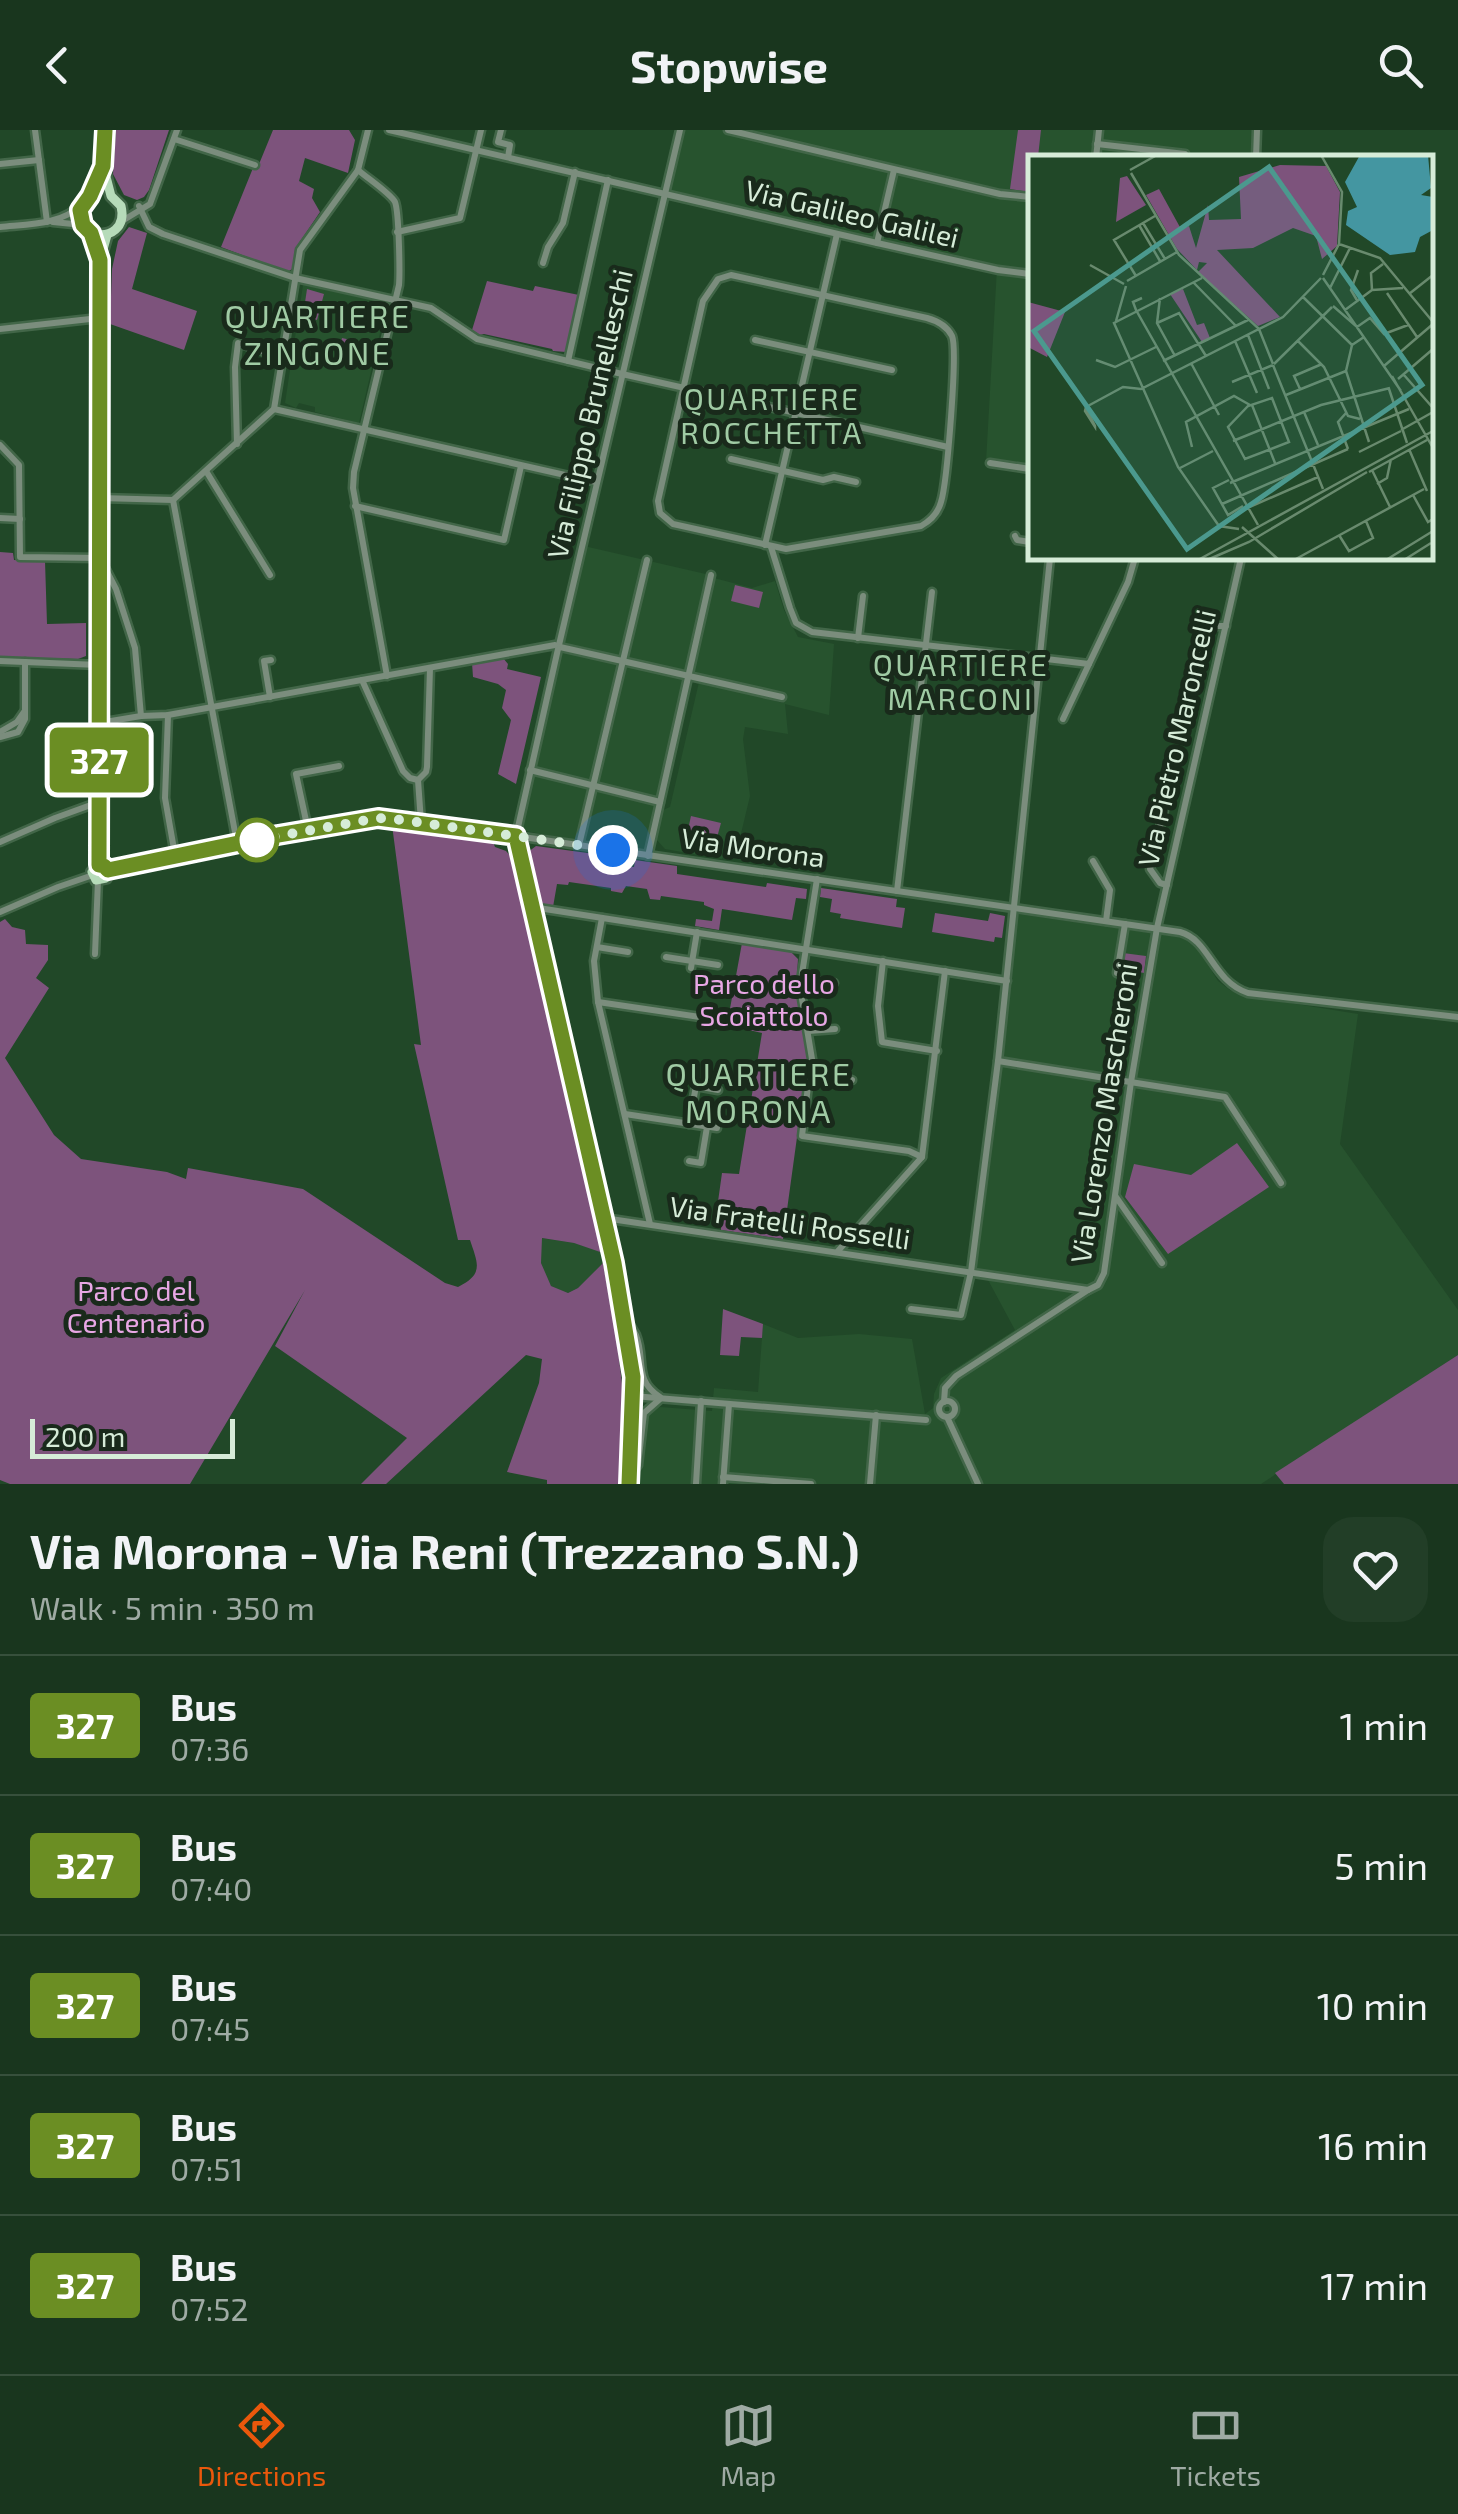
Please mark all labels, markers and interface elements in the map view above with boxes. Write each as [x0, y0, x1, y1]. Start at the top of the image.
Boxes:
icon: back [30, 38, 85, 93]
text: Stopwise [630, 38, 828, 92]
icon: search [1373, 38, 1428, 93]
inset map [1028, 155, 1433, 560]
street label: Via Galileo Galilei [742, 172, 962, 254]
street label: Via Filippo Brunelleschi [539, 266, 639, 562]
district label: QUARTIERE ZINGONE [224, 296, 412, 371]
district label: QUARTIERE ROCCHETTA [680, 380, 864, 450]
street label: Via Pietro Maroncelli [1130, 606, 1222, 870]
district label: QUARTIERE MARCONI [873, 646, 1049, 716]
line badge: 327 [42, 728, 156, 792]
text: 327 [70, 739, 128, 781]
unlabelled marker [236, 819, 278, 861]
street label: Via Morona [679, 820, 827, 874]
your location [588, 825, 638, 875]
street label: Via Lorenzo Mascheroni [1062, 960, 1144, 1265]
park label: Parco dello Scoiattolo [693, 966, 835, 1032]
district label: QUARTIERE MORONA [665, 1054, 853, 1129]
street label: Via Fratelli Rosselli [668, 1188, 913, 1256]
park label: Parco del Centenario [67, 1273, 205, 1339]
scale bar [30, 1414, 235, 1458]
text: 200 m [45, 1419, 125, 1453]
button: heart [1323, 1517, 1428, 1622]
text: Via Morona - Via Reni (Trezzano S.N.) [30, 1521, 859, 1579]
text: Walk · 5 min · 350 m [30, 1588, 315, 1626]
text: Bus [170, 1683, 237, 1729]
text: 1 min [1340, 1702, 1428, 1748]
text: 327 [56, 1704, 114, 1746]
text: 07:36 [170, 1729, 249, 1767]
text: Bus [170, 1823, 237, 1869]
text: 5 min [1334, 1842, 1428, 1888]
text: 327 [56, 1844, 114, 1886]
text: 07:40 [170, 1869, 252, 1907]
text: Bus [170, 1963, 237, 2009]
text: 10 min [1317, 1982, 1428, 2028]
text: 327 [56, 1984, 114, 2026]
text: 07:45 [170, 2009, 250, 2047]
text: Bus [170, 2103, 237, 2149]
text: 16 min [1318, 2122, 1428, 2168]
text: 327 [56, 2124, 114, 2166]
text: 07:51 [170, 2149, 243, 2187]
text: Bus [170, 2243, 237, 2289]
text: 17 min [1320, 2262, 1428, 2308]
text: 327 [56, 2264, 114, 2306]
text: 07:52 [170, 2289, 248, 2327]
tab: Directions [197, 2398, 326, 2492]
tab: Map [720, 2398, 776, 2492]
tab: Tickets [1170, 2398, 1261, 2492]

